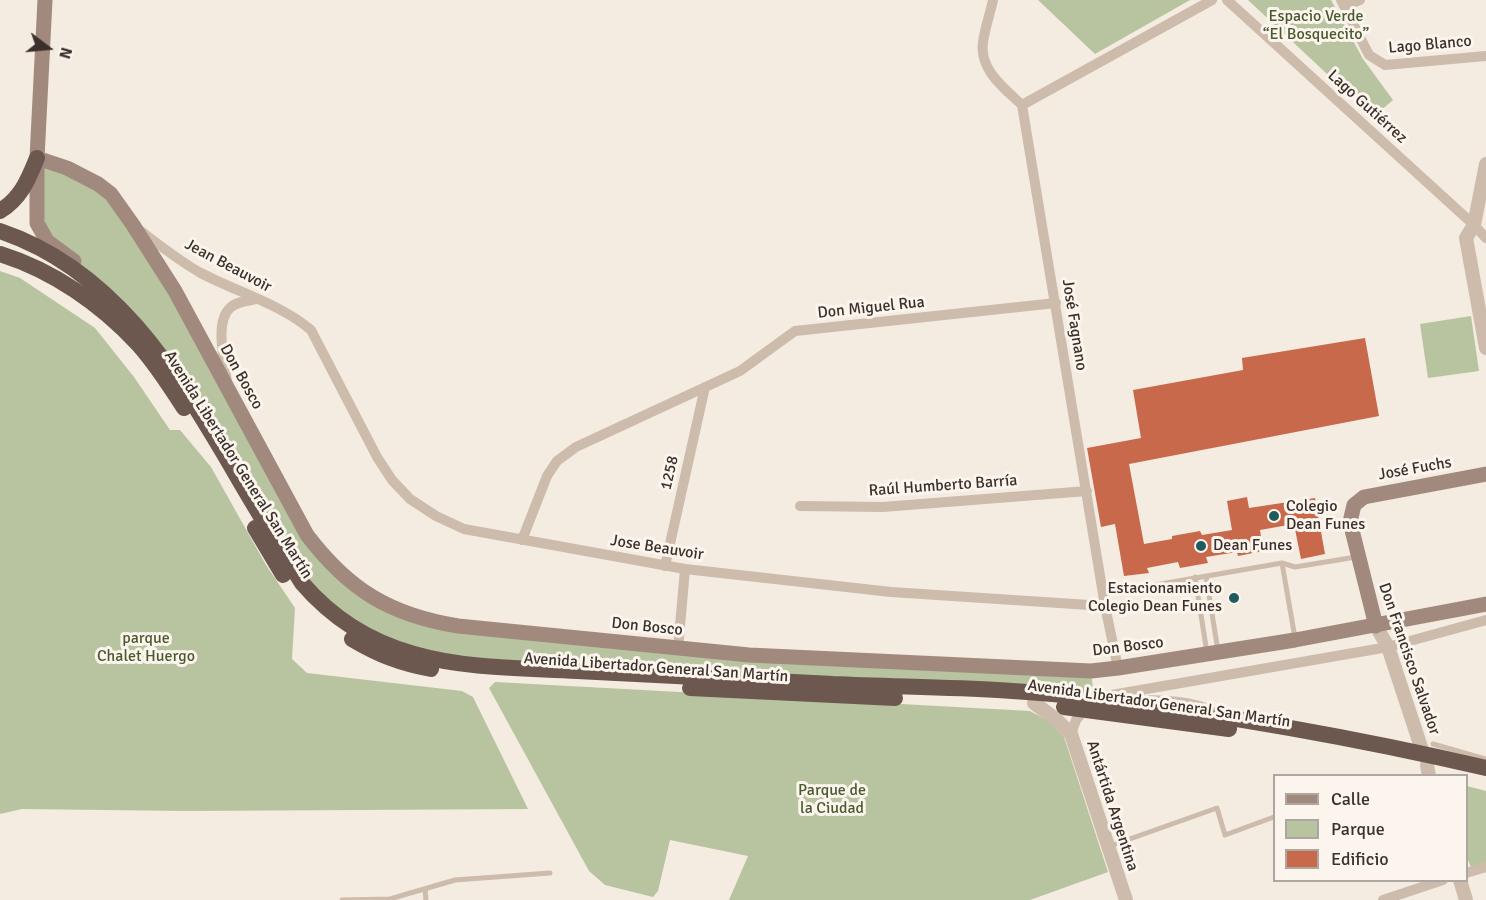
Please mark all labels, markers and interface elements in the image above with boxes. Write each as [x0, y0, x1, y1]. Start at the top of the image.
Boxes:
park label: Espacio Verde “El Bosquecito” [1263, 7, 1369, 45]
north arrow [18, 18, 78, 78]
street label: Lago Blanco [1388, 32, 1472, 58]
text: N [54, 45, 76, 61]
street label: Lago Gutiérrez [1323, 66, 1411, 148]
street label: Jean Beauvoir [181, 235, 275, 297]
street label: José Fagnano [1057, 278, 1091, 372]
street label: Don Miguel Rua [816, 293, 926, 323]
street label: Don Bosco [215, 341, 267, 413]
street label: Avenida Libertador General San Martín [160, 347, 316, 583]
street label: José Fuchs [1377, 453, 1453, 485]
street label: 1258 [657, 454, 683, 492]
street label: Raúl Humberto Barría [868, 471, 1018, 501]
place label: Colegio Dean Funes [1286, 497, 1365, 535]
marker: Colegio Dean Funes [1267, 509, 1281, 523]
street label: Jose Beauvoir [609, 531, 705, 565]
place label: Dean Funes [1213, 536, 1292, 556]
marker: Dean Funes [1194, 539, 1208, 553]
place label: Estacionamiento Colegio Dean Funes [1088, 579, 1222, 617]
street label: Don Francisco Salvador [1374, 581, 1444, 737]
marker: Estacionamiento Colegio Dean Funes [1227, 591, 1241, 605]
street label: Don Bosco [610, 614, 684, 640]
park label: parque Chalet Huergo [97, 629, 195, 667]
street label: Don Bosco [1091, 633, 1165, 661]
street label: Avenida Libertador General San Martín [523, 649, 789, 687]
street label: Avenida Libertador General San Martín [1026, 676, 1292, 732]
street label: Antártida Argentina [1082, 738, 1142, 874]
legend [1273, 774, 1468, 882]
park label: Parque de la Ciudad [798, 781, 866, 819]
text: Calle [1331, 788, 1370, 810]
text: Parque [1331, 818, 1385, 840]
text: Edificio [1331, 848, 1389, 870]

